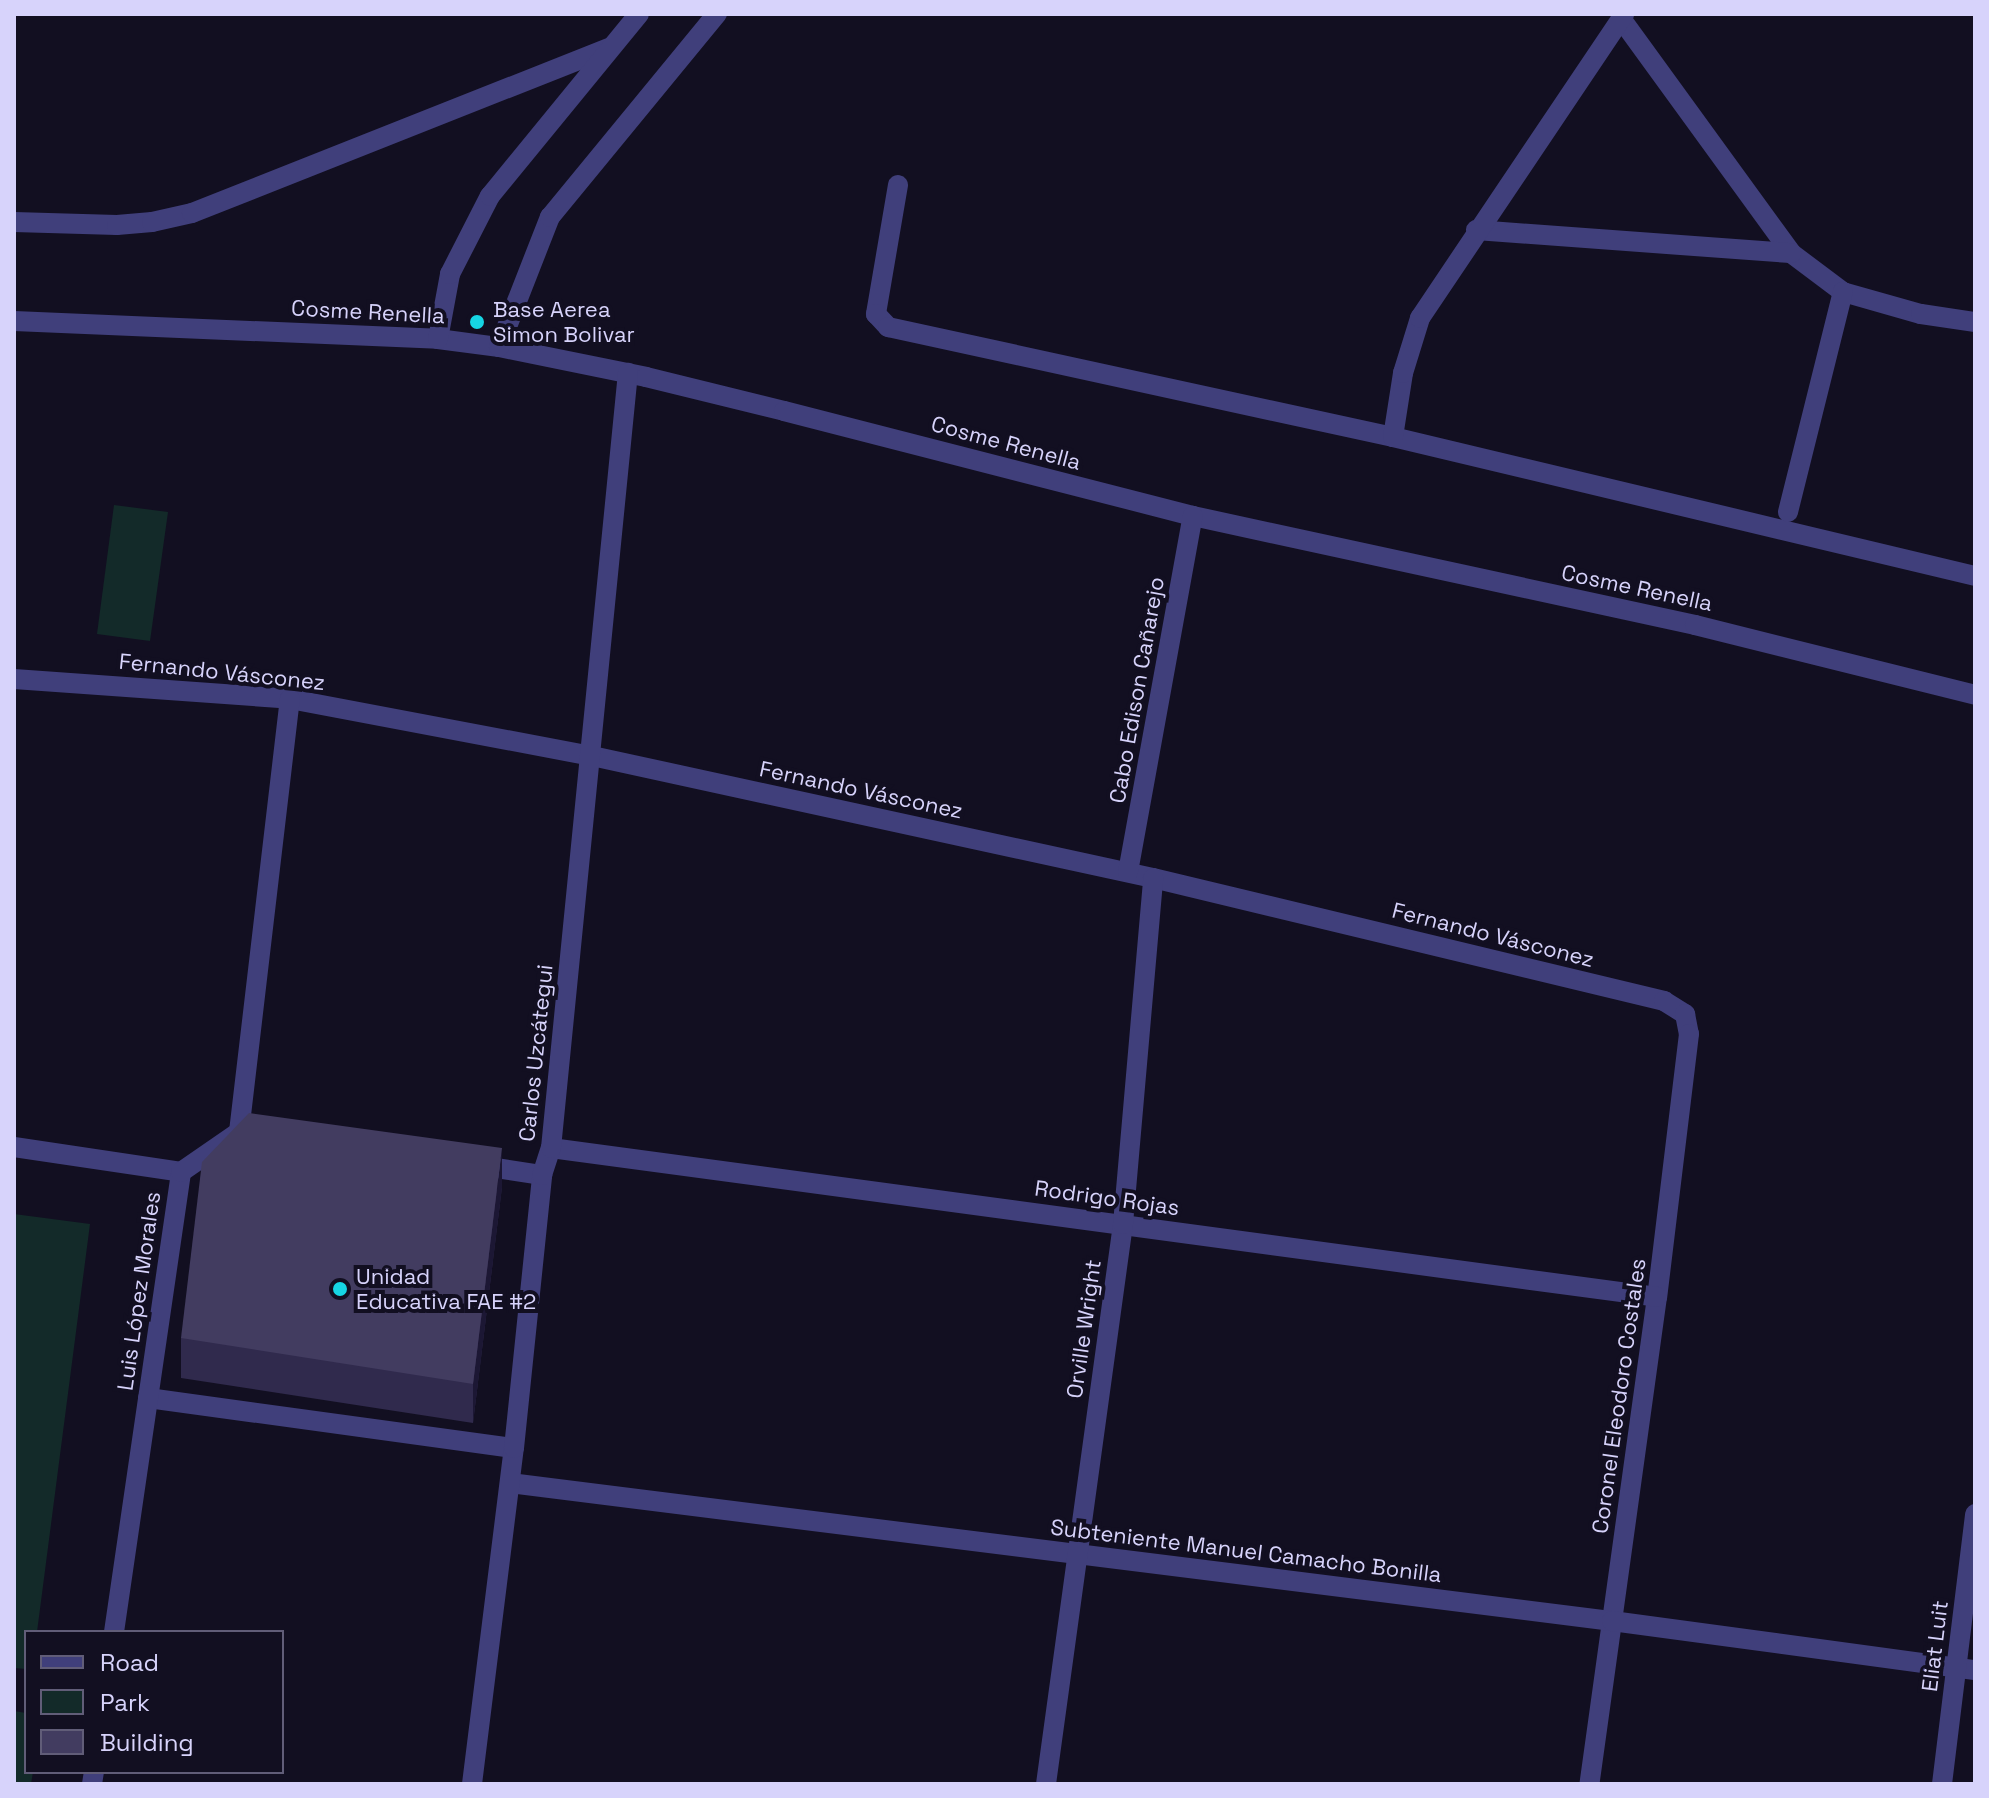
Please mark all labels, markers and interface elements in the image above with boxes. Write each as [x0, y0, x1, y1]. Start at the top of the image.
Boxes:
street label: Cosme Renella [291, 295, 445, 329]
place label: Base Aerea Simon Bolivar [493, 296, 635, 348]
marker: Base Aerea Simon Bolivar [468, 313, 486, 331]
street label: Cosme Renella [928, 410, 1084, 476]
street label: Cosme Renella [1559, 559, 1715, 617]
street label: Cabo Edison Cañarejo [1104, 575, 1170, 805]
street label: Fernando Vásconez [117, 648, 327, 696]
street label: Fernando Vásconez [757, 756, 965, 824]
street label: Fernando Vásconez [1389, 897, 1597, 973]
street label: Carlos Uzcátegui [514, 963, 558, 1143]
street label: Rodrigo Rojas [1033, 1175, 1181, 1221]
street label: Luis López Morales [112, 1190, 166, 1392]
street label: Coronel Eleodoro Costales [1587, 1257, 1651, 1535]
street label: Orville Wright [1061, 1258, 1107, 1400]
place label: Unidad Educativa FAE #2 [356, 1263, 536, 1314]
marker: Unidad Educativa FAE #2 [331, 1280, 349, 1298]
street label: Subteniente Manuel Camacho Bonilla [1049, 1514, 1443, 1588]
street label: Eliat Luit [1916, 1599, 1954, 1693]
legend [24, 1630, 284, 1774]
text: Road [100, 1647, 159, 1678]
text: Park [100, 1687, 150, 1718]
text: Building [100, 1727, 194, 1758]

